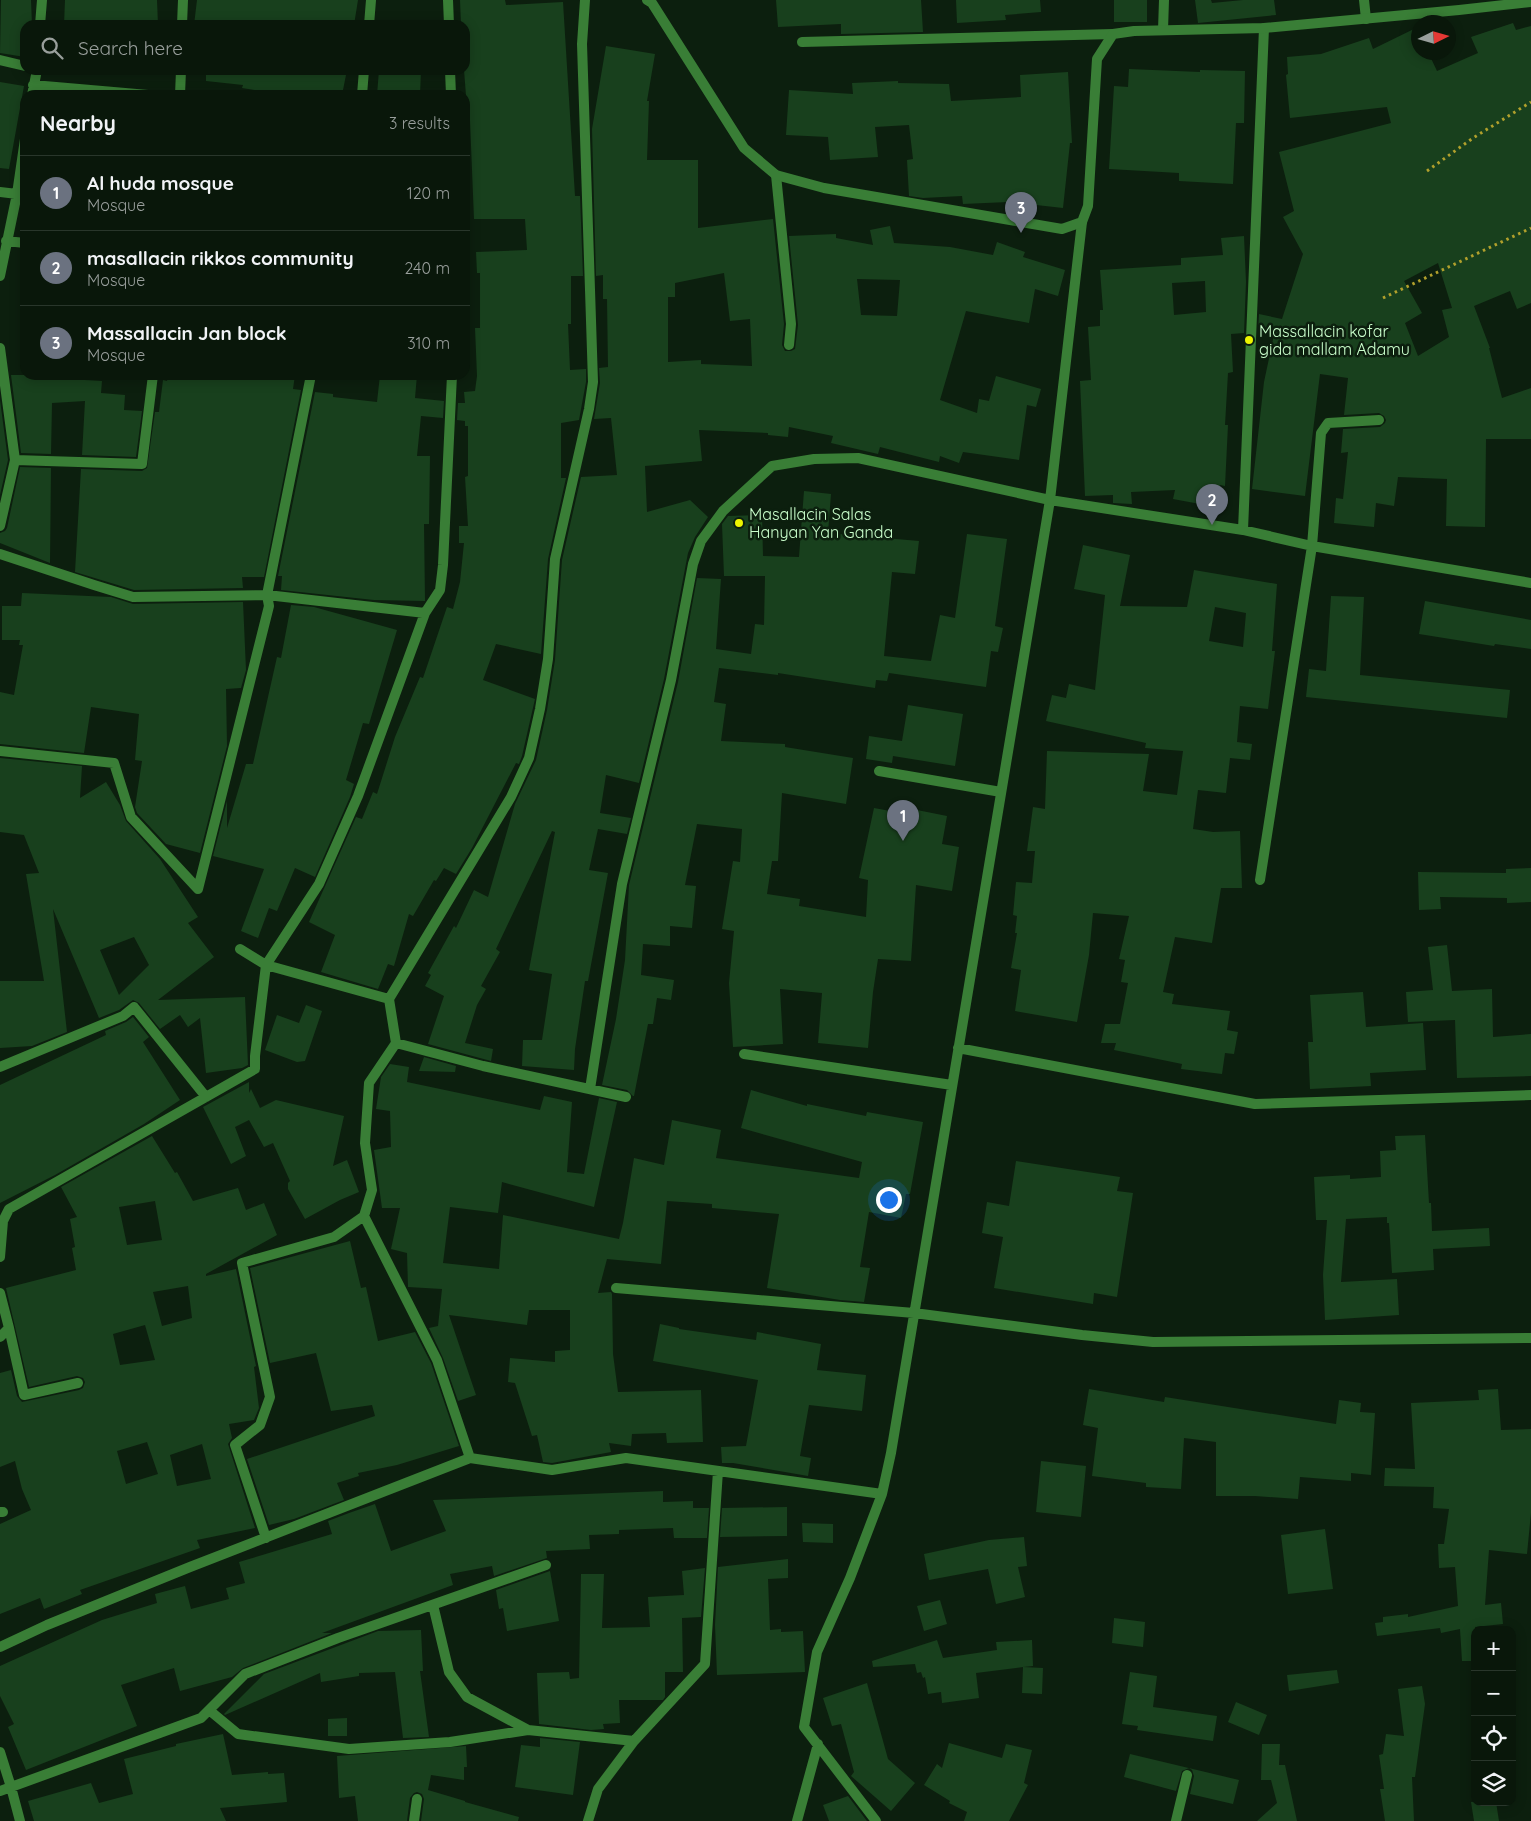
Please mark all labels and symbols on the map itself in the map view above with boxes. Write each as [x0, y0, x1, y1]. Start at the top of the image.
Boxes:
north arrow [1411, 15, 1456, 60]
pin: 3 [1005, 192, 1037, 233]
place label: Massallacin kofar gida mallam Adamu [1259, 321, 1410, 359]
marker: Massallacin kofar gida mallam Adamu [1243, 334, 1255, 346]
pin: 2 [1196, 484, 1228, 525]
place label: Masallacin Salas Hanyan Yan Ganda [749, 504, 893, 542]
marker: Masallacin Salas Hanyan Yan Ganda [733, 517, 745, 529]
pin: 1 [887, 800, 919, 841]
your location [876, 1187, 902, 1213]

